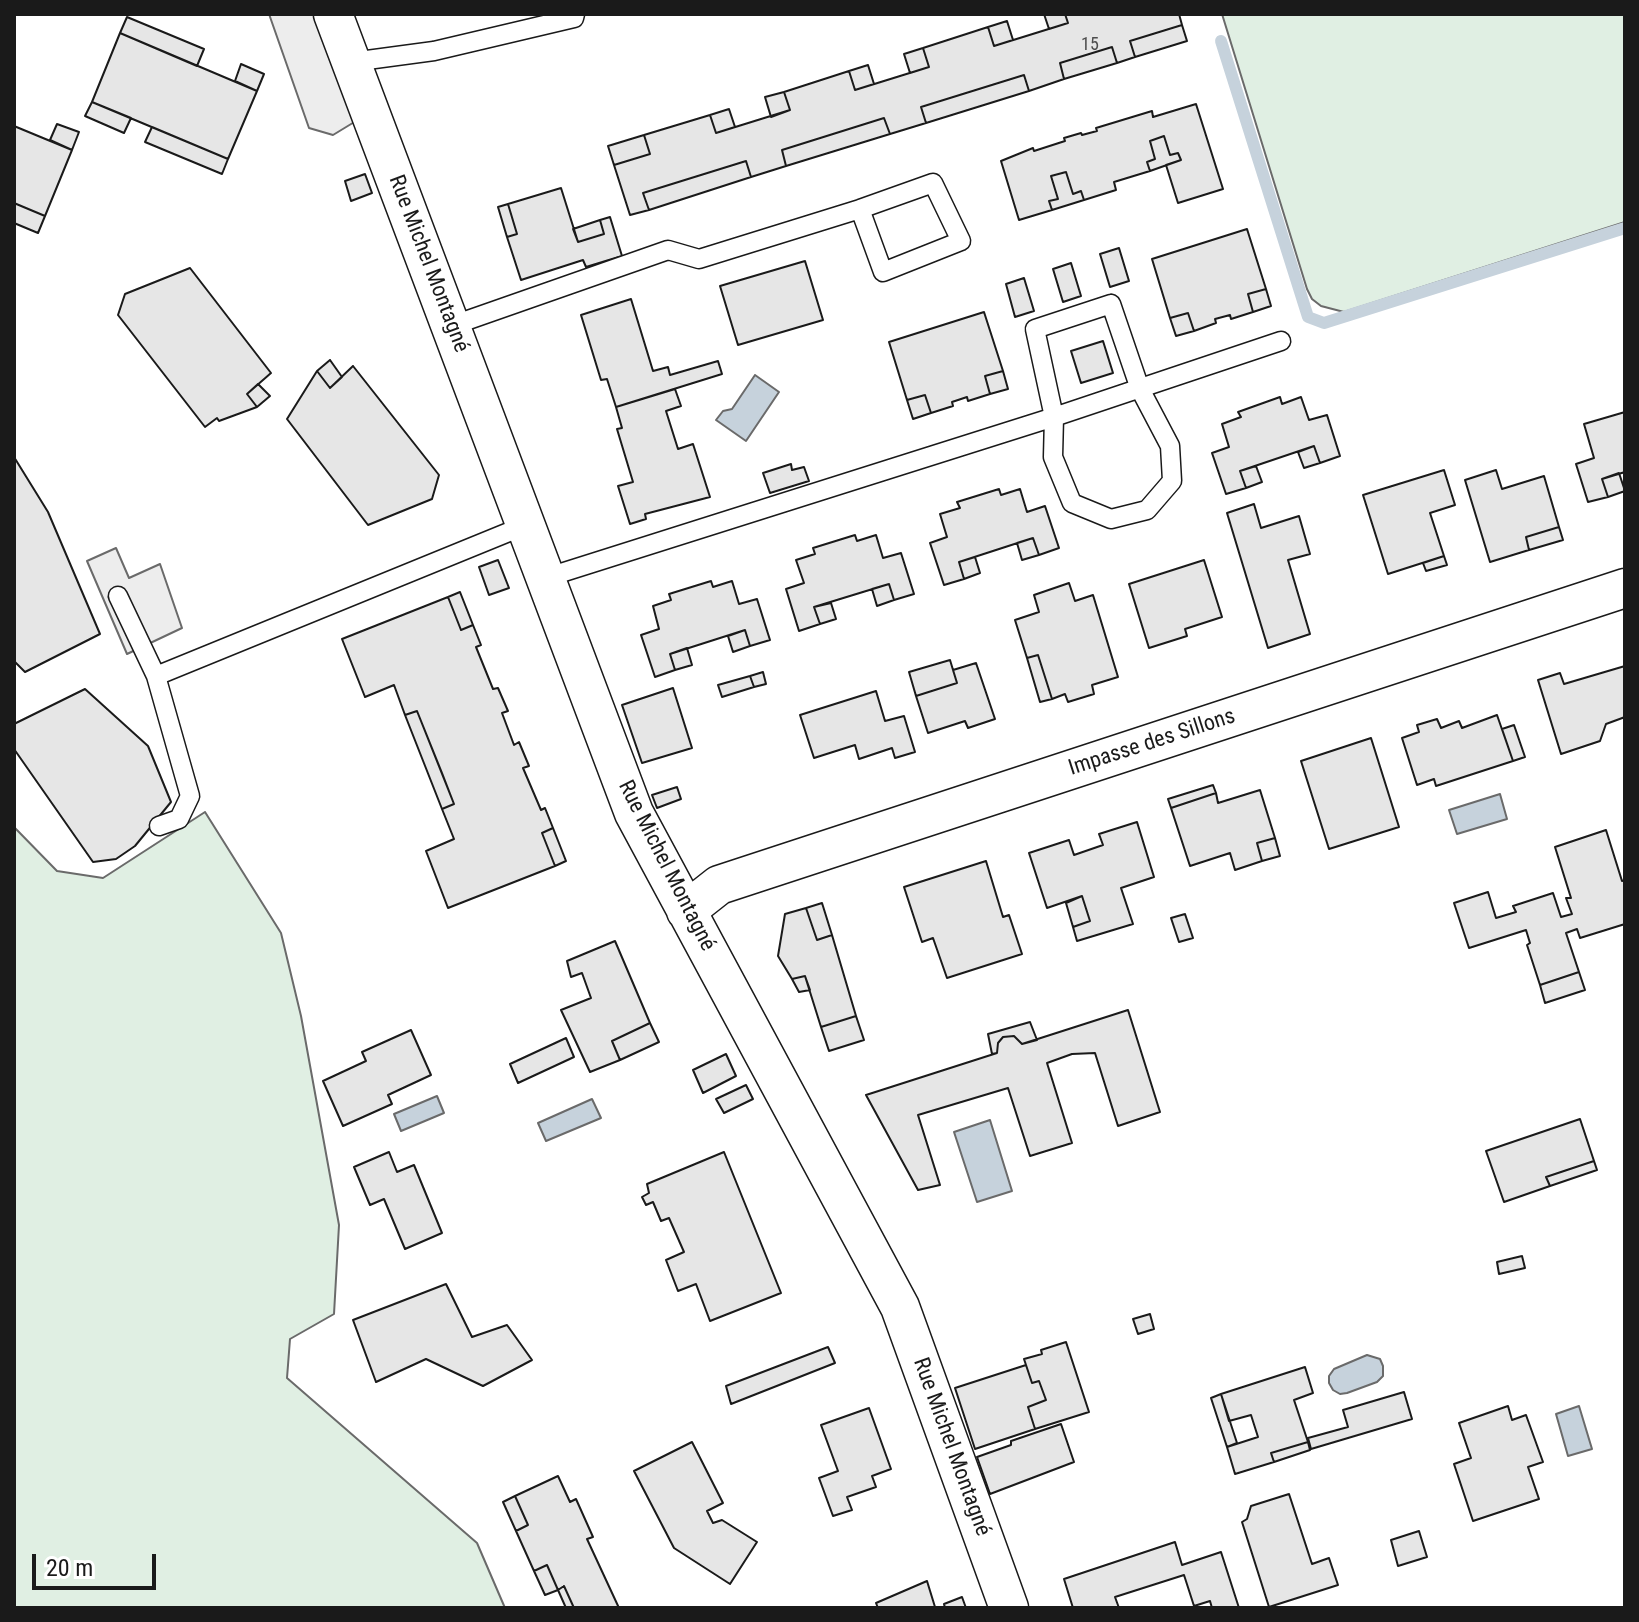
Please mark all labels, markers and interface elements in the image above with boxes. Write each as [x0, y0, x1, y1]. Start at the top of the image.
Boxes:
house number: 15 [1081, 34, 1099, 56]
street label: Rue Michel Montagné [382, 172, 474, 356]
street label: Impasse des Sillons [1065, 704, 1239, 782]
street label: Rue Michel Montagné [612, 776, 720, 956]
street label: Rue Michel Montagné [906, 1354, 996, 1540]
scale bar [36, 1538, 160, 1588]
text: 20 m [46, 1554, 93, 1582]

